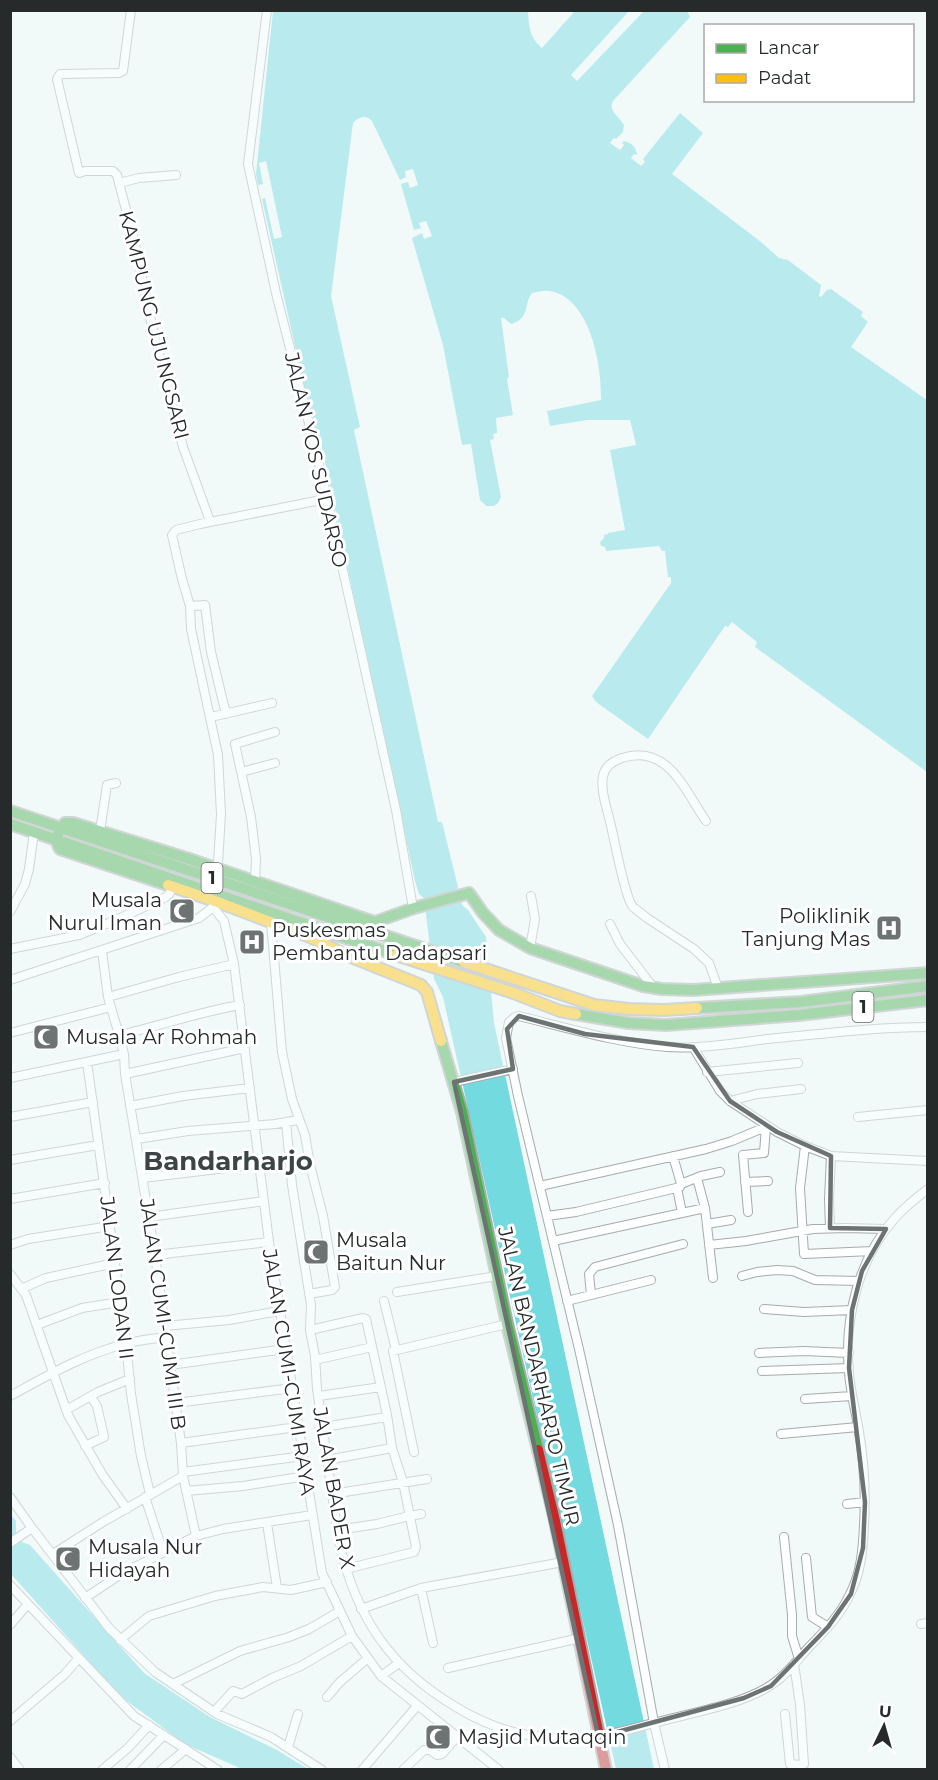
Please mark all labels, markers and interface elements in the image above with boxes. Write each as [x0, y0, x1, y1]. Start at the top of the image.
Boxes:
legend [704, 24, 914, 102]
text: Lancar [758, 37, 819, 59]
text: Padat [758, 67, 811, 89]
street label: KAMPUNG UJUNGSARI [114, 208, 194, 442]
street label: JALAN YOS SUDARSO [279, 349, 352, 570]
road number: 1 [202, 863, 222, 893]
place label: Musala Nurul Iman [48, 888, 162, 935]
mosque icon: Musala Nurul Iman [167, 896, 197, 926]
place label: Poliklinik Tanjung Mas [742, 904, 870, 951]
hospital icon: Poliklinik Tanjung Mas [874, 913, 904, 943]
place label: Puskesmas Pembantu Dadapsari [272, 918, 487, 965]
hospital icon: Puskesmas Pembantu Dadapsari [237, 927, 267, 957]
road number: 1 [852, 992, 874, 1022]
mosque icon: Musala Ar Rohmah [31, 1022, 61, 1052]
place label: Musala Ar Rohmah [66, 1025, 257, 1049]
district label: Bandarharjo [143, 1145, 313, 1177]
street label: JALAN LODAN II [95, 1194, 139, 1361]
street label: JALAN CUMI-CUMI III B [135, 1196, 191, 1431]
street label: JALAN BANDARHARJO TIMUR [493, 1223, 585, 1528]
place label: Musala Baitun Nur [336, 1228, 446, 1275]
mosque icon: Musala Baitun Nur [301, 1237, 331, 1267]
street label: JALAN CUMI-CUMI RAYA [258, 1246, 320, 1497]
street label: JALAN BADER X [308, 1404, 360, 1571]
place label: Musala Nur Hidayah [88, 1535, 202, 1582]
mosque icon: Musala Nur Hidayah [53, 1544, 83, 1574]
north arrow [854, 1696, 914, 1756]
text: U [878, 1702, 892, 1722]
mosque icon: Masjid Mutaqqin [423, 1722, 453, 1752]
place label: Masjid Mutaqqin [458, 1725, 626, 1749]

